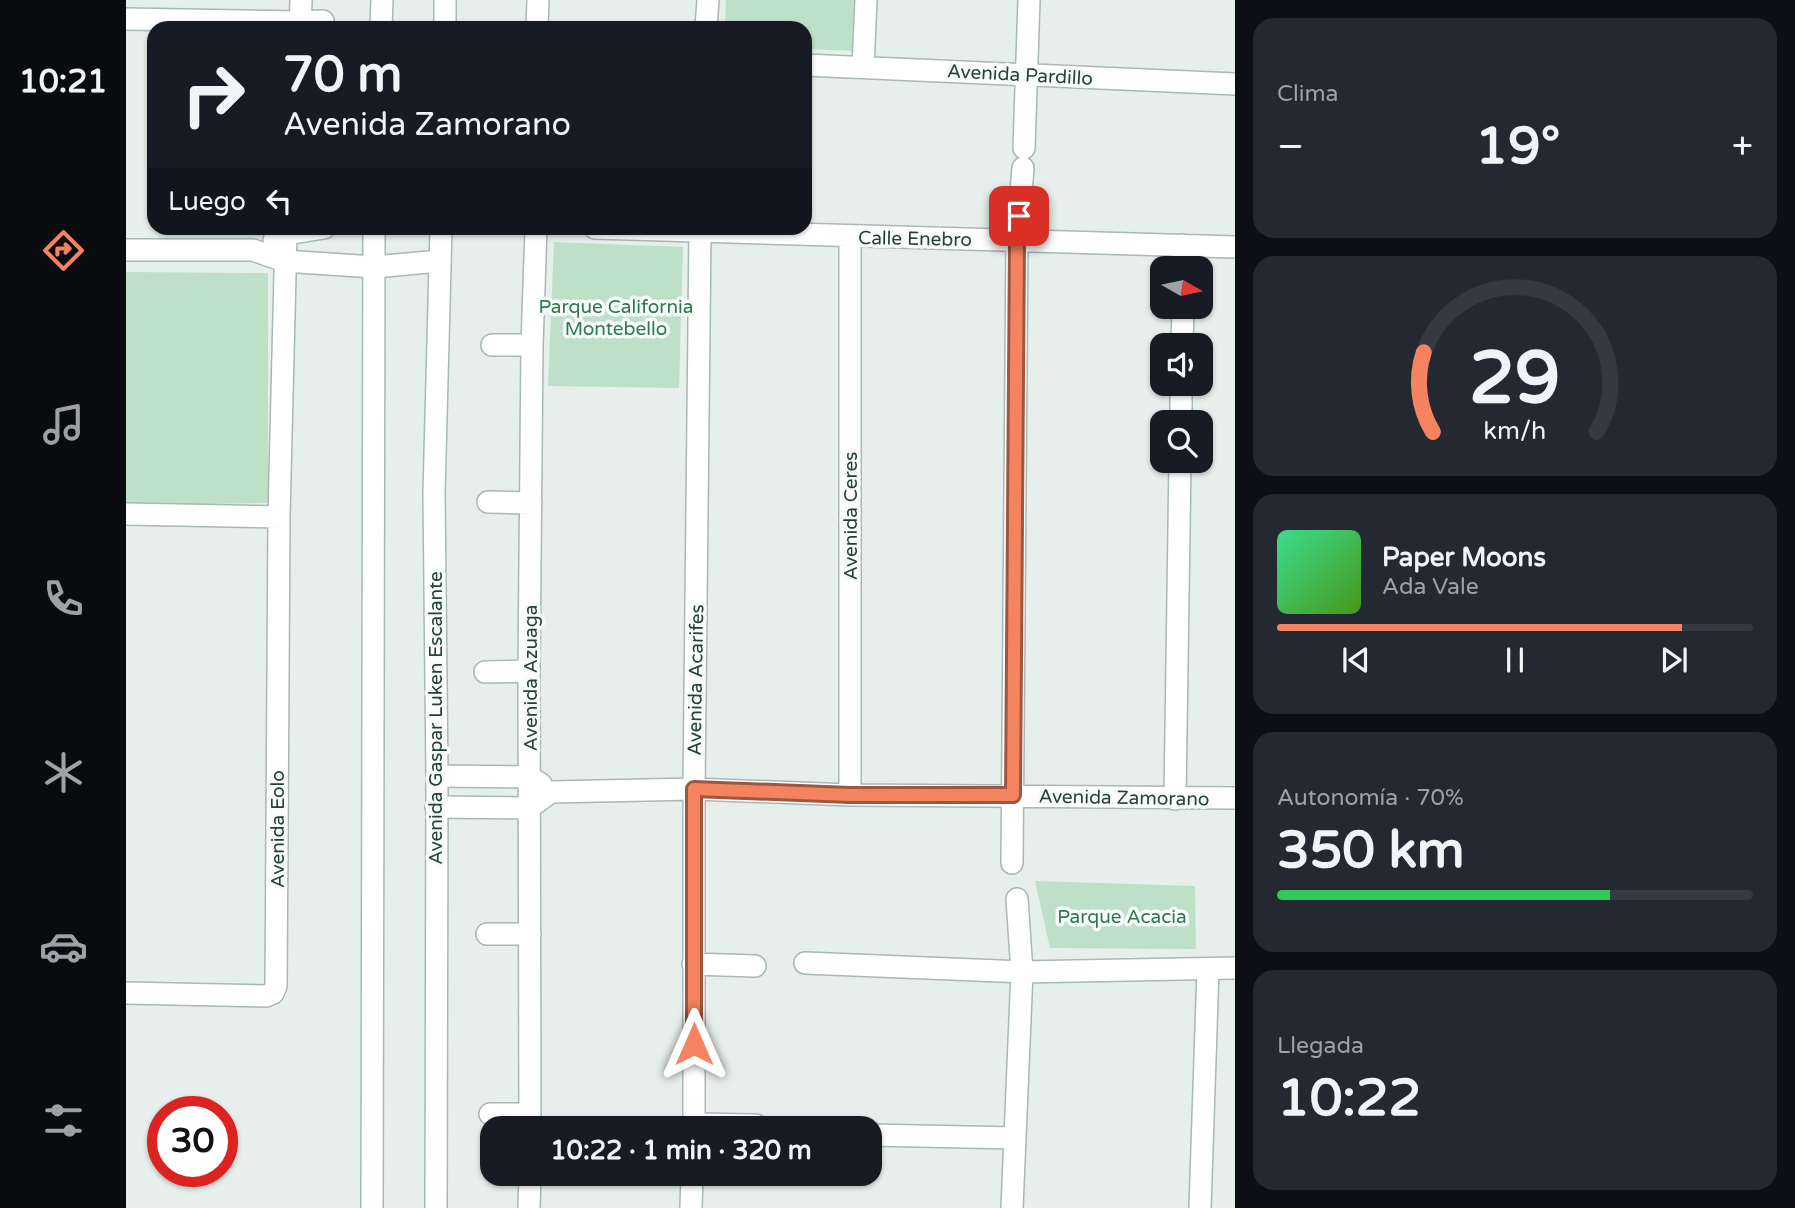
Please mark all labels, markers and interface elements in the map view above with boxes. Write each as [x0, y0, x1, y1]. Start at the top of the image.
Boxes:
text: 70 m [283, 46, 402, 105]
icon: right [168, 49, 259, 140]
street label: Avenida Pardillo [947, 60, 1093, 90]
text: 10:21 [19, 63, 107, 101]
text: Clima [1277, 80, 1338, 108]
text: Avenida Zamorano [283, 106, 571, 144]
text: 19° [1475, 115, 1560, 178]
text: − [1277, 124, 1304, 170]
text: + [1732, 124, 1753, 170]
icon: left [260, 182, 298, 220]
text: Luego [168, 186, 246, 217]
pin [989, 186, 1049, 246]
icon: arrive [1000, 197, 1038, 235]
icon: directions [39, 226, 88, 275]
street label: Calle Enebro [858, 227, 972, 251]
north arrow [1150, 256, 1213, 318]
map controls [1150, 256, 1213, 473]
park label: Parque California Montebello [538, 296, 694, 340]
button: sound [1150, 333, 1213, 396]
text: 29 [1469, 335, 1561, 423]
icon: music [39, 400, 88, 449]
button: search [1150, 410, 1213, 473]
text: km/h [1484, 416, 1546, 446]
street label: Avenida Ceres [840, 452, 862, 580]
text: Paper Moons [1382, 542, 1546, 573]
street label: Avenida Gaspar Luken Escalante [425, 571, 447, 865]
text: Ada Vale [1382, 573, 1479, 601]
icon: phone [39, 574, 88, 623]
street label: Avenida Acarifes [684, 604, 708, 756]
street label: Avenida Azuaga [520, 605, 542, 751]
icon: previous [1337, 641, 1375, 679]
icon: pause [1496, 641, 1534, 679]
icon: next [1655, 641, 1693, 679]
icon: climate [39, 748, 88, 797]
street label: Avenida Eolo [267, 770, 289, 888]
text: Autonomía · 70% [1277, 784, 1464, 812]
street label: Avenida Zamorano [1038, 786, 1210, 810]
text: 350 km [1277, 819, 1465, 882]
park label: Parque Acacia [1057, 906, 1187, 928]
icon: car [39, 922, 88, 971]
position arrow [657, 1007, 731, 1081]
text: Llegada [1277, 1032, 1364, 1060]
text: 10:22 [1277, 1067, 1421, 1130]
icon: filters [39, 1096, 88, 1145]
speed limit sign: 30 [147, 1096, 238, 1187]
text: 10:22 · 1 min · 320 m [550, 1135, 812, 1166]

